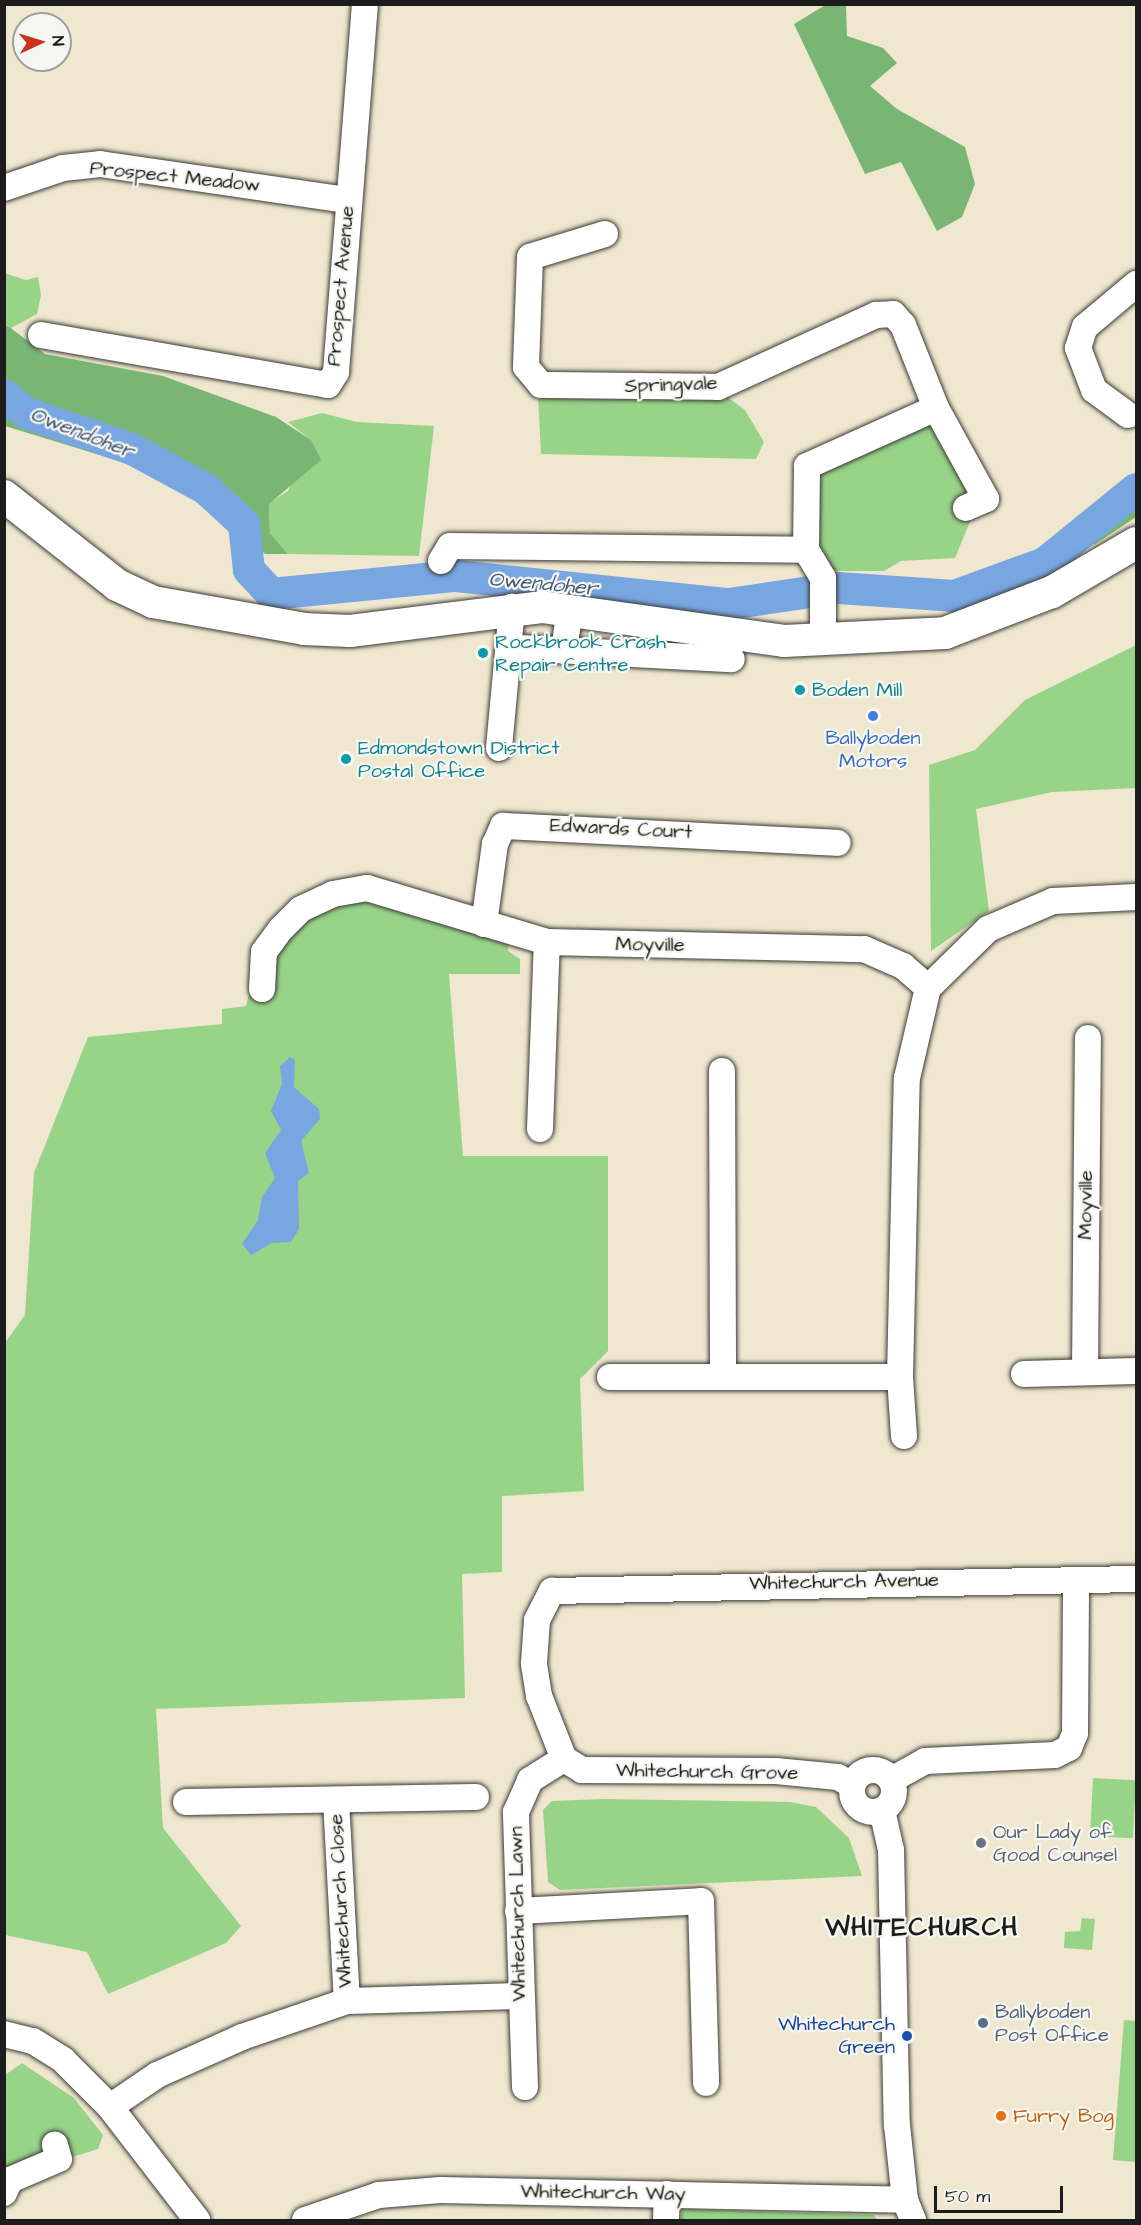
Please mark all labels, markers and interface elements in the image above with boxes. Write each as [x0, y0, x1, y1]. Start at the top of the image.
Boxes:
north arrow [12, 12, 72, 72]
text: N [47, 35, 69, 47]
street label: Prospect Meadow [89, 156, 261, 198]
street label: Prospect Avenue [322, 205, 360, 367]
street label: Springvale [624, 371, 718, 399]
water label: Owendoher [27, 402, 137, 464]
water label: Owendoher [488, 567, 598, 601]
place label: Rockbrook Crash Repair Centre [495, 630, 666, 677]
marker: Rockbrook Crash Repair Centre [476, 646, 490, 660]
place label: Boden Mill [812, 678, 902, 702]
marker: Boden Mill [793, 683, 807, 697]
marker: Ballyboden Motors [866, 709, 880, 723]
place label: Ballyboden Motors [825, 726, 921, 773]
place label: Edmondstown District Postal Office [358, 736, 560, 783]
marker: Edmondstown District Postal Office [339, 752, 353, 766]
street label: Edwards Court [549, 813, 693, 845]
street label: Moyville [615, 932, 685, 958]
street label: Moyville [1073, 1170, 1099, 1240]
street label: Whitechurch Avenue [749, 1568, 939, 1596]
street label: Whitechurch Grove [616, 1758, 798, 1786]
street label: Whitechurch Close [324, 1813, 358, 1989]
place label: Our Lady of Good Counsel [993, 1820, 1117, 1867]
street label: Whitechurch Lawn [504, 1826, 532, 2002]
marker: Our Lady of Good Counsel [974, 1836, 988, 1850]
district label: WHITECHURCH [825, 1912, 1019, 1944]
place label: Ballyboden Post Office [995, 2000, 1109, 2047]
place label: Whitechurch Green [778, 2012, 895, 2059]
marker: Ballyboden Post Office [976, 2016, 990, 2030]
marker: Whitechurch Green [900, 2029, 914, 2043]
place label: Furry Bog [1013, 2104, 1114, 2128]
marker: Furry Bog [994, 2109, 1008, 2123]
scale bar [937, 2174, 1066, 2212]
street label: Whitechurch Way [520, 2180, 686, 2206]
text: 50 m [945, 2184, 990, 2209]

